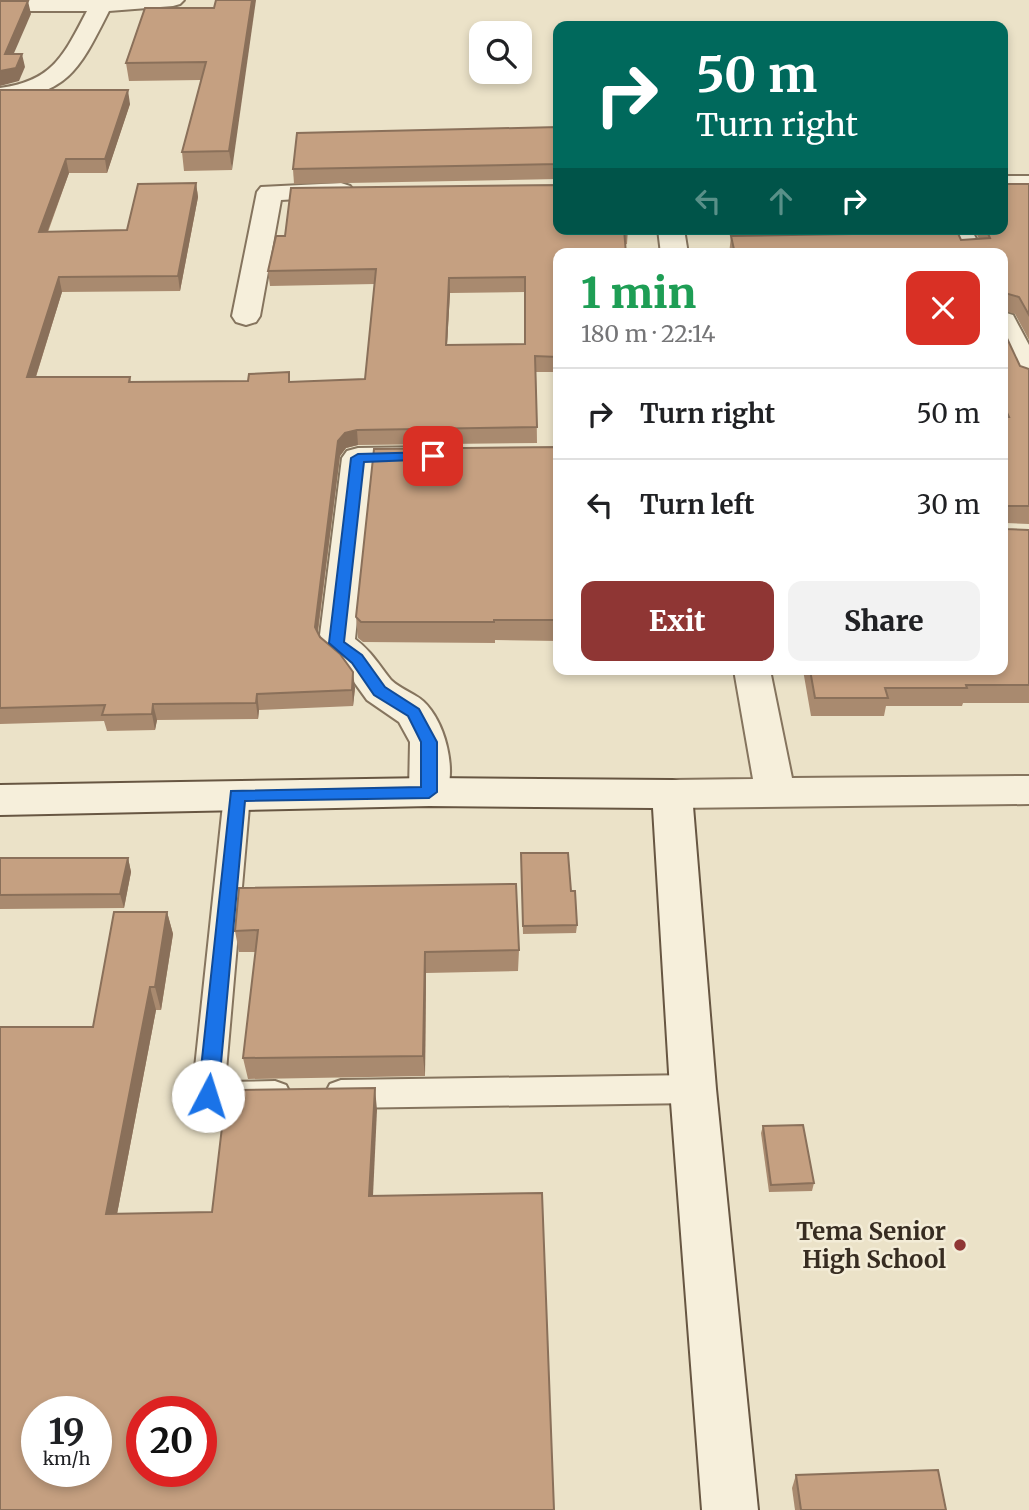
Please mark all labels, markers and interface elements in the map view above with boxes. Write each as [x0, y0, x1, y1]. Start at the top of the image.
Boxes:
map controls [469, 21, 532, 84]
button: search [469, 21, 532, 84]
text: 50 m [696, 44, 817, 105]
icon: right [581, 49, 672, 140]
text: Turn right [696, 105, 858, 145]
icon: left [689, 182, 727, 220]
icon: ahead [762, 182, 800, 220]
icon: right [835, 182, 873, 220]
text: 1 min [581, 267, 696, 319]
button: close [906, 271, 980, 345]
text: 180 m · 22:14 [581, 319, 715, 348]
icon: right [581, 395, 619, 433]
text: Turn right [640, 397, 775, 430]
text: 50 m [916, 397, 980, 430]
pin [403, 426, 463, 486]
icon: arrive [414, 437, 452, 475]
icon: left [581, 486, 619, 524]
text: Turn left [640, 488, 754, 521]
text: 30 m [917, 488, 980, 521]
button: Exit [581, 581, 774, 661]
button: Share [788, 581, 980, 661]
position arrow [171, 1059, 245, 1133]
place label: Tema Senior High School [796, 1216, 946, 1275]
marker: Tema Senior High School [952, 1237, 968, 1253]
speed limit sign: 20 [126, 1396, 217, 1487]
text: 19 [48, 1410, 85, 1454]
text: km/h [43, 1447, 90, 1470]

